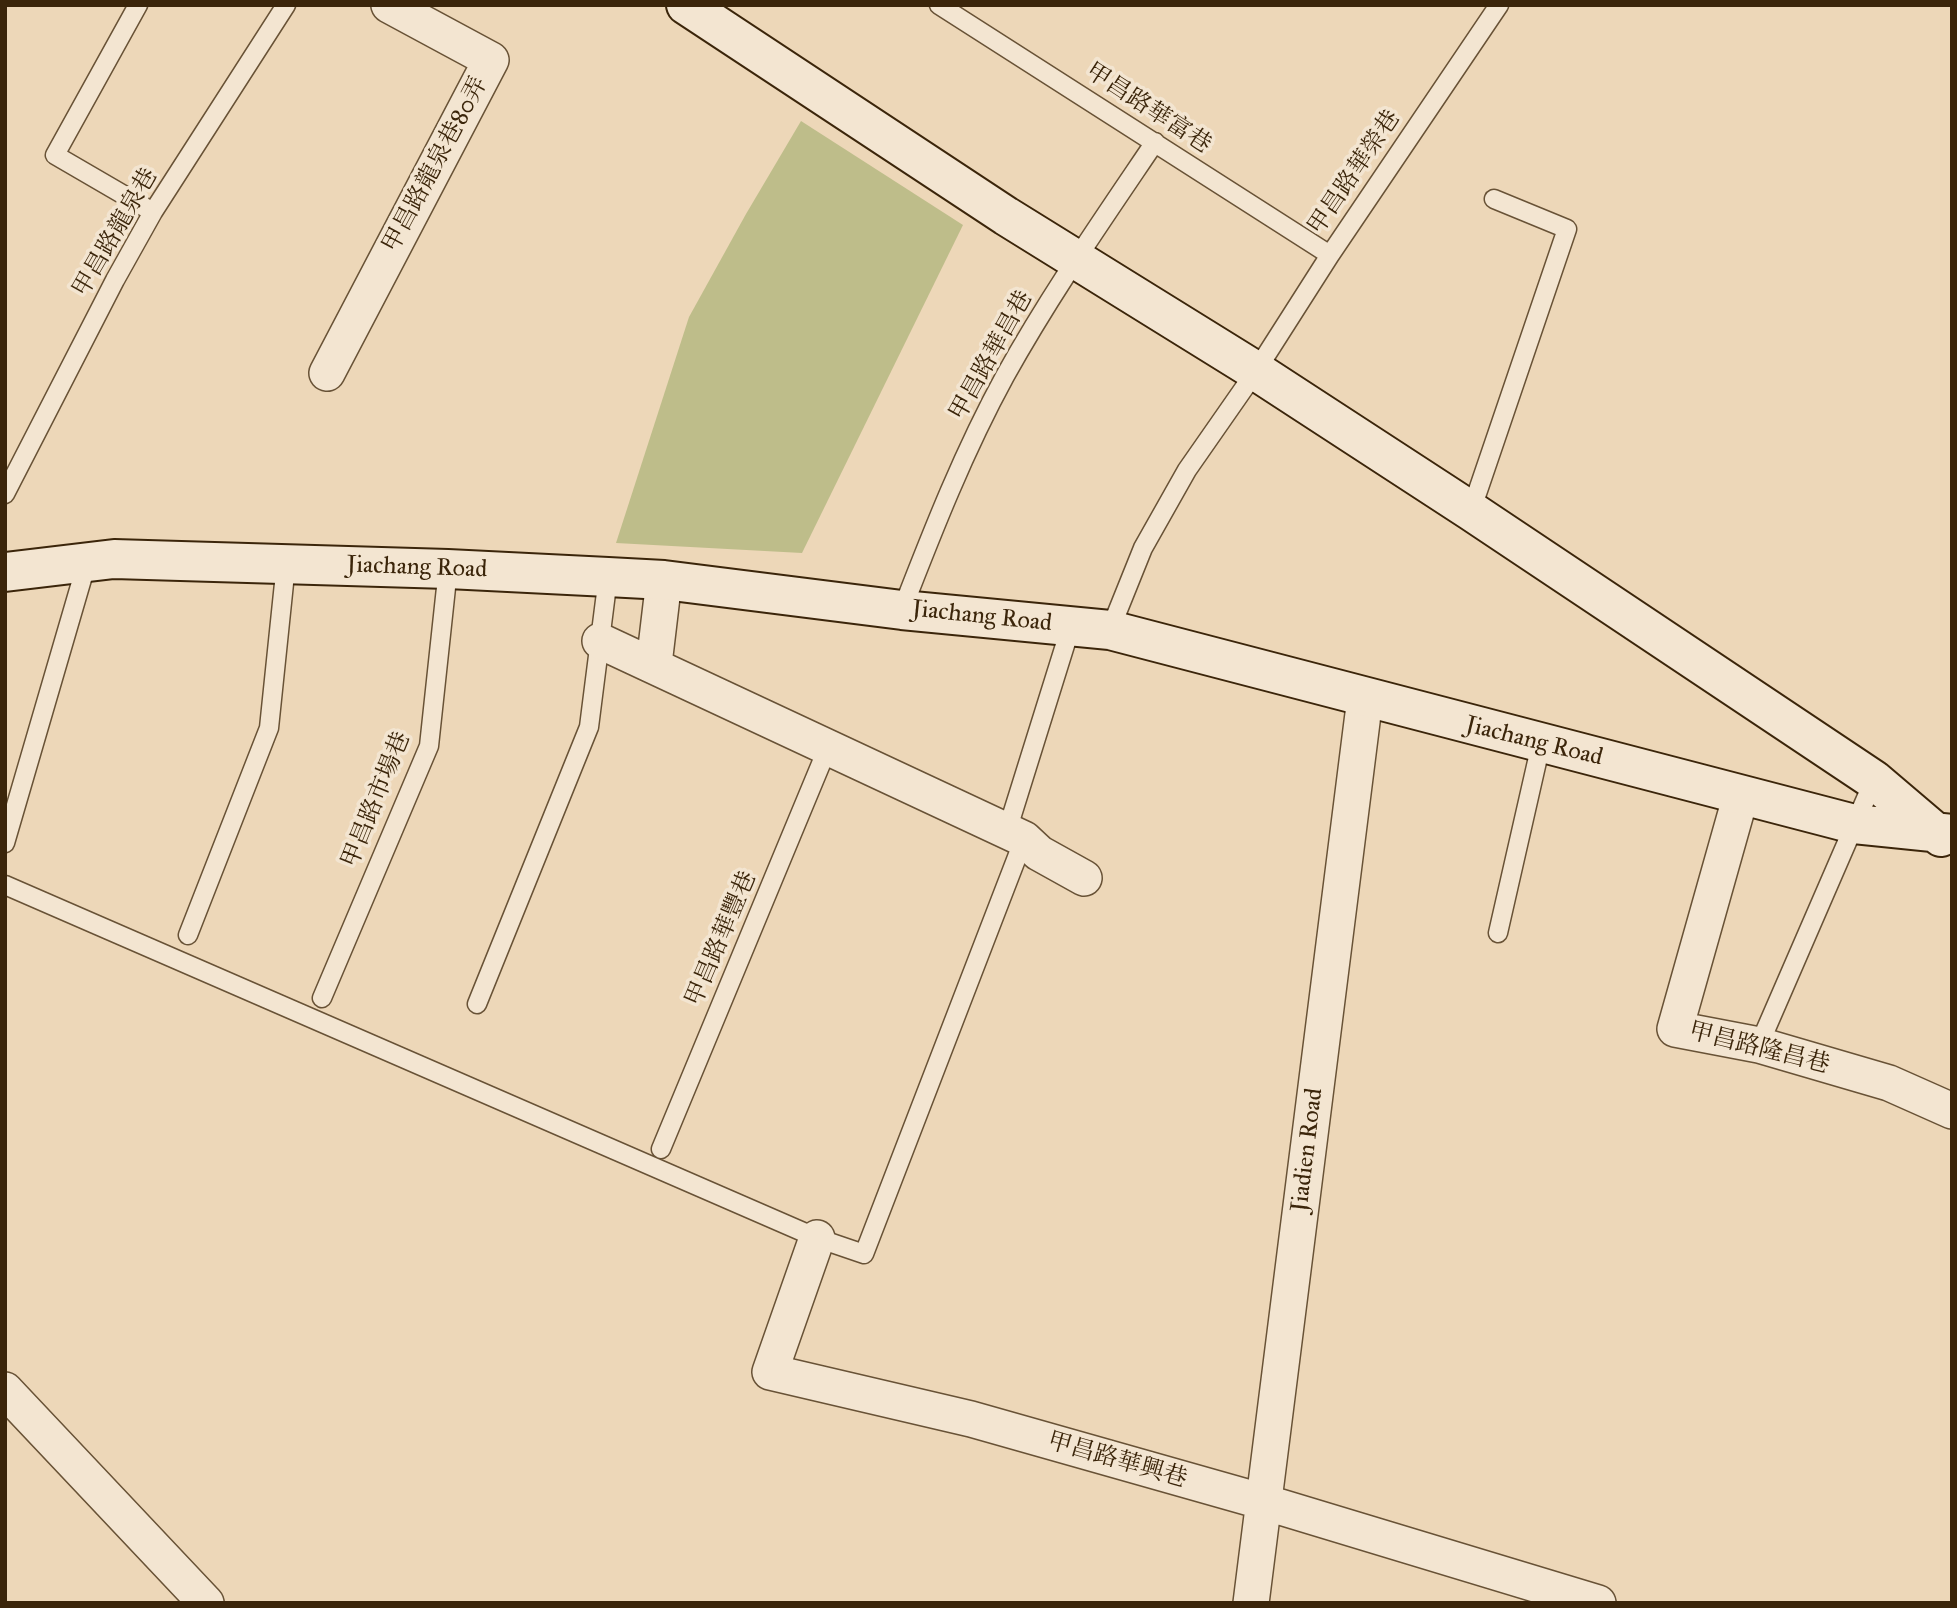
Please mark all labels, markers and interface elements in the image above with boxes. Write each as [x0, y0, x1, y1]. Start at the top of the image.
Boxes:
street label: 甲昌路華富巷 [1080, 58, 1216, 160]
street label: 甲昌路龍泉巷80弄 [378, 72, 494, 258]
street label: 甲昌路華榮巷 [1303, 105, 1407, 241]
street label: 甲昌路龍泉巷 [68, 163, 164, 303]
street label: 甲昌路華昌巷 [944, 286, 1040, 426]
street label: Jiachang Road [346, 551, 488, 585]
street label: Jiachang Road [911, 595, 1053, 639]
street label: Jiachang Road [1462, 711, 1606, 773]
street label: 甲昌路市場巷 [337, 728, 417, 872]
street label: 甲昌路華豐巷 [681, 867, 763, 1011]
street label: 甲昌路隆昌巷 [1686, 1018, 1832, 1080]
street label: Jiadien Road [1286, 1087, 1330, 1213]
street label: 甲昌路華興巷 [1044, 1427, 1190, 1495]

